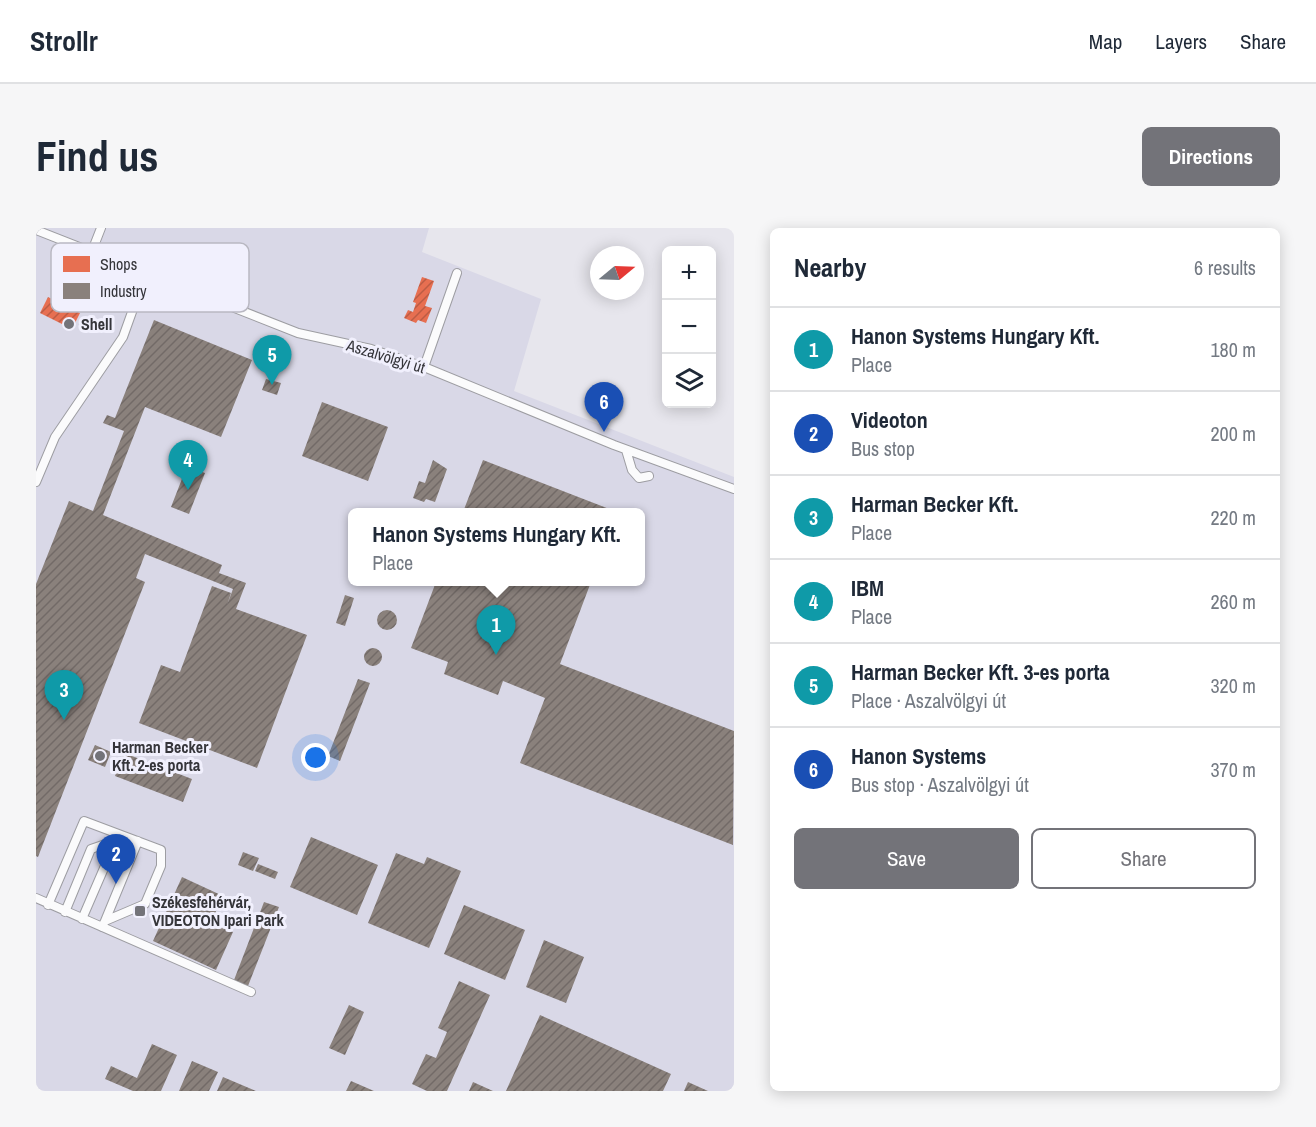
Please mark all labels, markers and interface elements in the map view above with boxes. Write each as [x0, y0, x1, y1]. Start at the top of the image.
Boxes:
text: Strollr [30, 22, 98, 60]
text: Map [1089, 27, 1122, 56]
text: Layers [1155, 27, 1207, 56]
text: Share [1240, 27, 1286, 56]
button: Directions [1142, 127, 1280, 186]
text: Find us [36, 128, 158, 184]
legend [51, 243, 249, 312]
north arrow [590, 246, 644, 300]
map controls [662, 246, 716, 408]
button: + [662, 246, 716, 300]
text: Nearby [794, 250, 866, 285]
text: Shops [100, 253, 137, 275]
text: 6 results [1194, 254, 1256, 281]
text: Industry [100, 280, 147, 302]
button: − [662, 300, 716, 354]
place label: Shell [81, 313, 112, 335]
marker: Shell [62, 317, 76, 331]
text: Hanon Systems Hungary Kft. [851, 321, 1100, 351]
street label: Aszalvölgyi út [343, 333, 428, 378]
pin: 5 [252, 336, 292, 385]
text: 1 [809, 336, 818, 363]
text: 180 m [1210, 336, 1256, 363]
text: Place [851, 351, 892, 378]
button: layers [662, 354, 716, 408]
pin: 6 [584, 382, 624, 432]
text: Videoton [851, 405, 928, 435]
text: 2 [809, 420, 818, 447]
text: 200 m [1210, 420, 1256, 447]
text: Bus stop [851, 435, 915, 462]
pin: 4 [168, 440, 208, 490]
text: Harman Becker Kft. [851, 489, 1018, 519]
text: 3 [809, 504, 818, 531]
text: 220 m [1210, 504, 1256, 531]
popup [348, 508, 645, 586]
text: Hanon Systems Hungary Kft. [372, 519, 621, 549]
text: Place [851, 519, 892, 546]
text: Place [372, 549, 413, 576]
text: IBM [851, 573, 884, 603]
text: 4 [809, 588, 818, 615]
text: 260 m [1210, 588, 1256, 615]
text: Place [851, 603, 892, 630]
pin: 1 [476, 606, 516, 655]
text: Harman Becker Kft. 3-es porta [851, 657, 1110, 687]
pin: 3 [45, 670, 84, 720]
text: 5 [809, 672, 818, 699]
text: 320 m [1210, 672, 1256, 699]
text: Place · Aszalvölgyi út [851, 687, 1006, 714]
place label: Harman Becker Kft. 2-es porta [112, 736, 209, 776]
text: Hanon Systems [851, 741, 986, 771]
your location [301, 743, 330, 772]
marker: Harman Becker Kft. 2-es porta [93, 749, 107, 763]
text: 6 [809, 756, 818, 783]
text: 370 m [1210, 756, 1256, 783]
text: Bus stop · Aszalvölgyi út [851, 771, 1029, 798]
button: Save [794, 828, 1019, 889]
button: Share [1031, 828, 1256, 889]
pin: 2 [96, 834, 136, 884]
place label: Székesfehérvár, VIDEOTON Ipari Park [152, 891, 284, 931]
marker: Székesfehérvár, VIDEOTON Ipari Park [133, 904, 147, 918]

